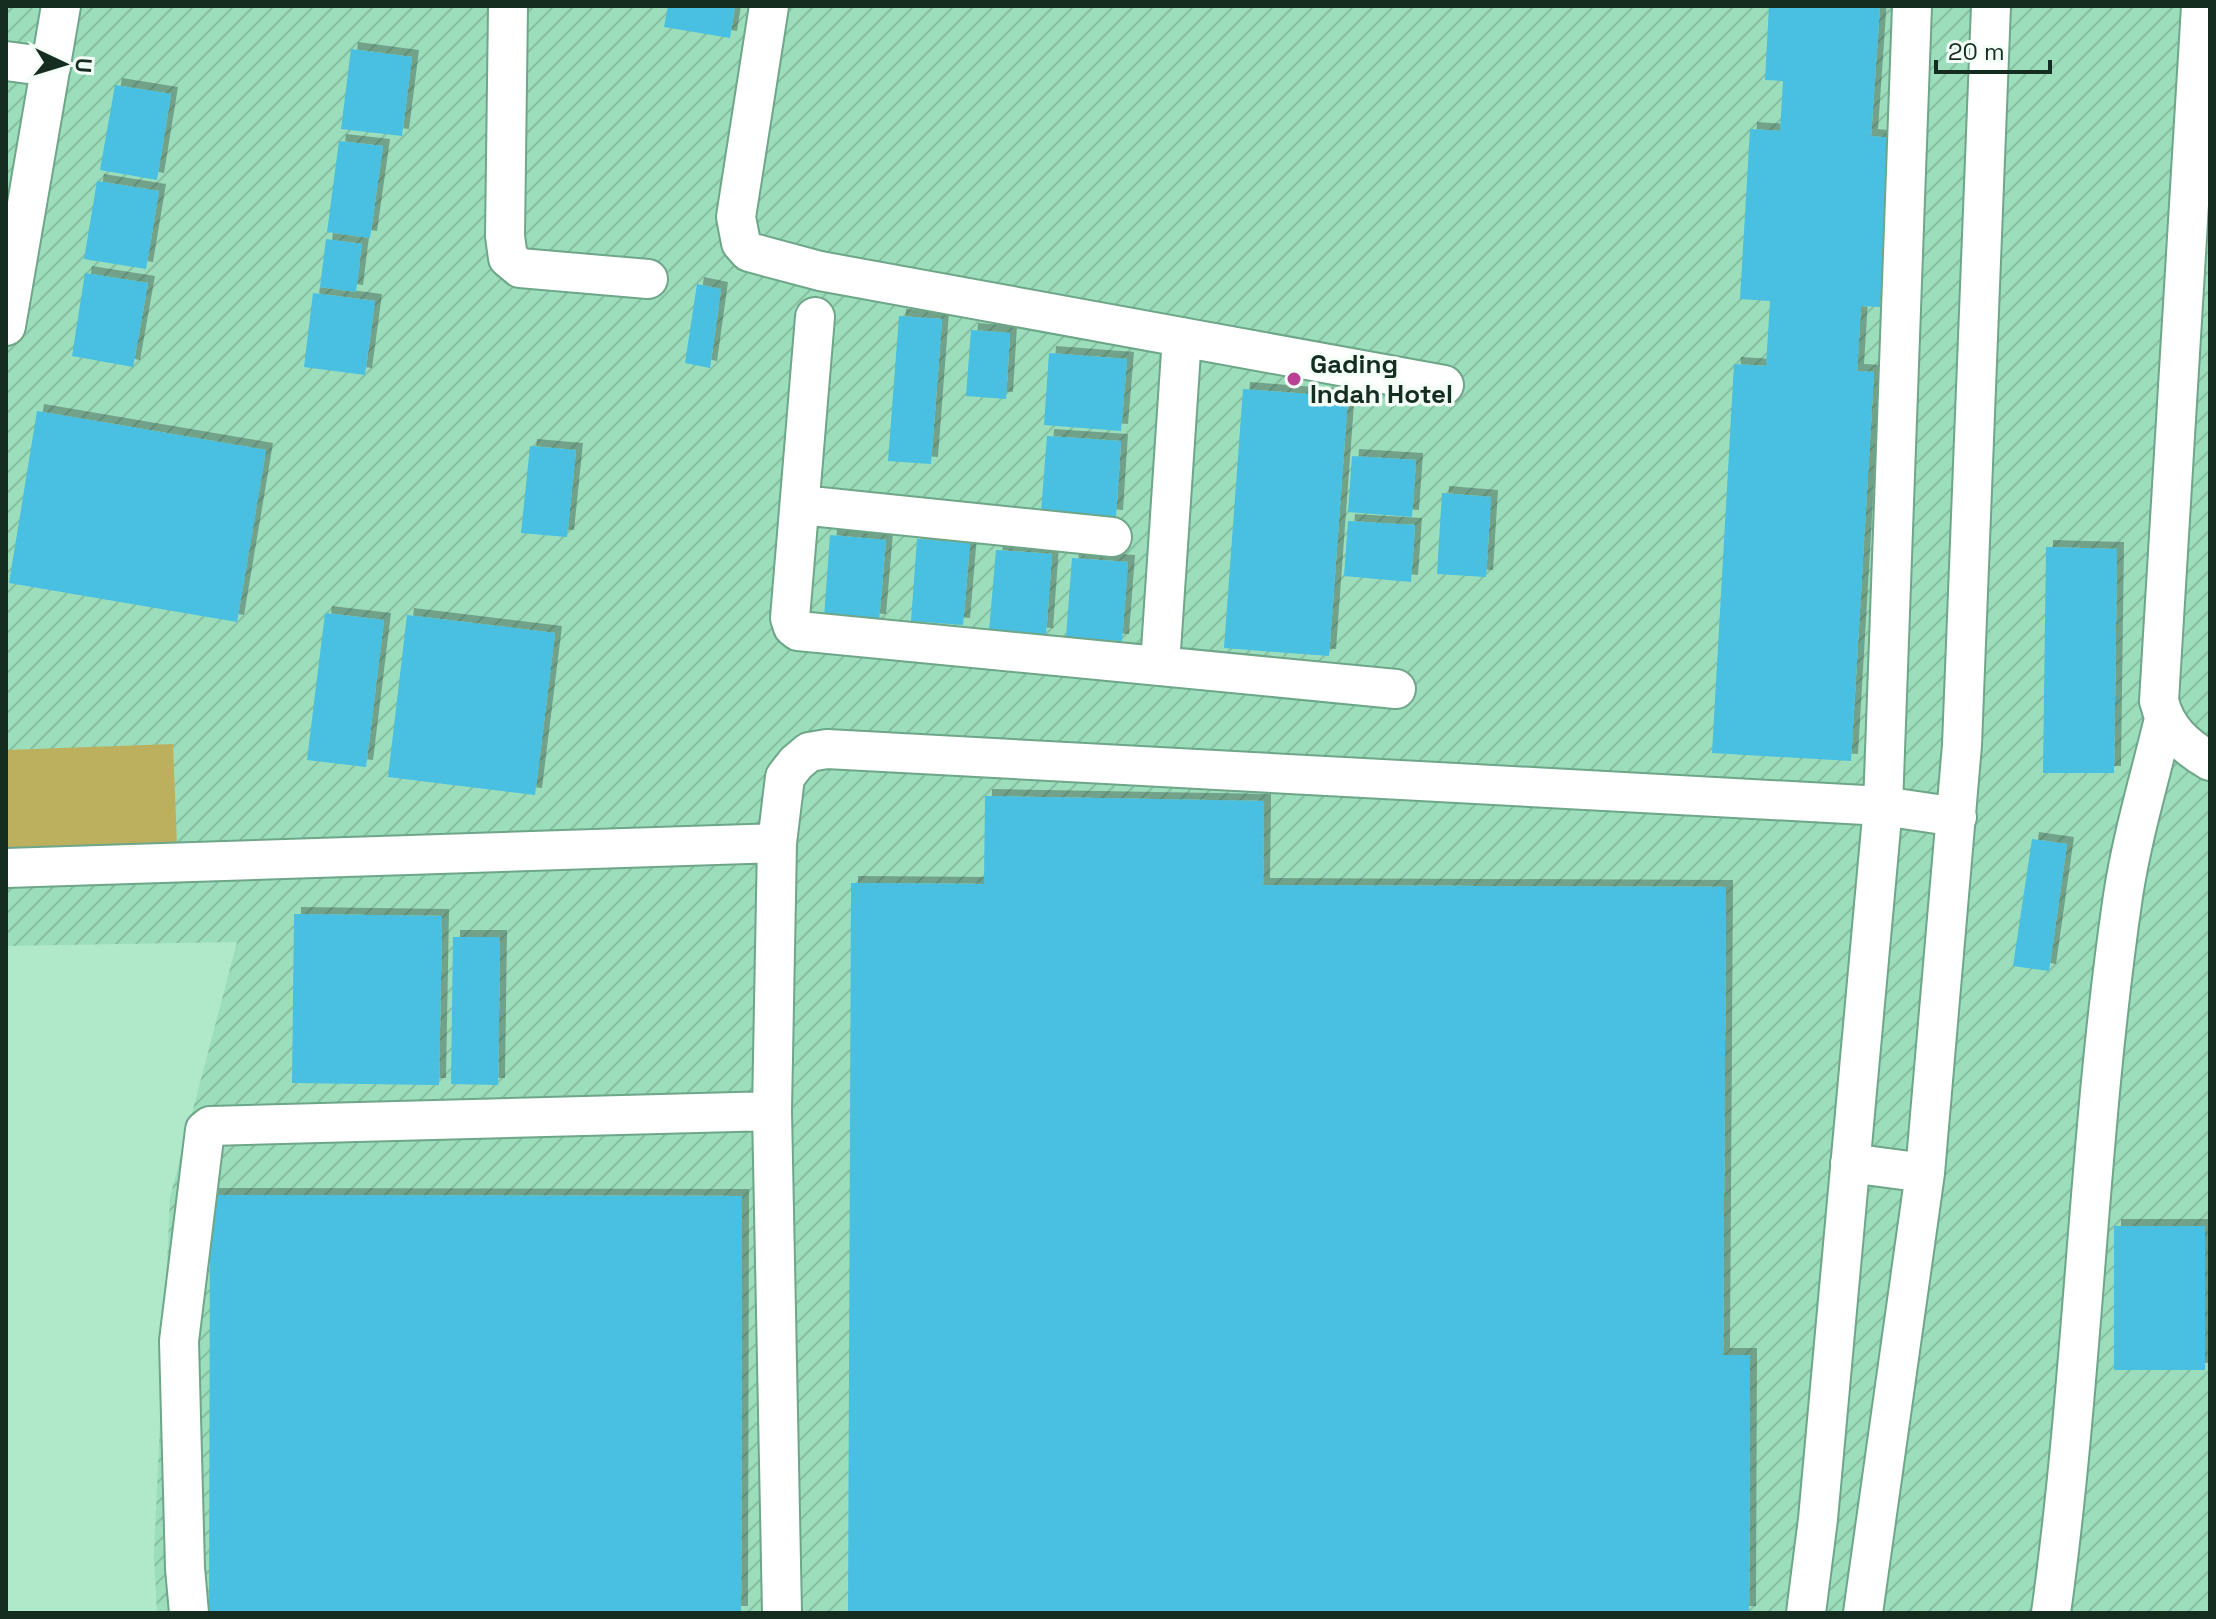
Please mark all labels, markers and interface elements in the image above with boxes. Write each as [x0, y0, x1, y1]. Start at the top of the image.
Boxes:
north arrow [24, 24, 104, 104]
scale bar [1936, 24, 2050, 74]
text: 20 m [1948, 36, 2005, 67]
text: U [69, 57, 98, 74]
place label: Gading Indah Hotel [1310, 347, 1453, 411]
marker: Gading Indah Hotel [1285, 370, 1303, 388]

